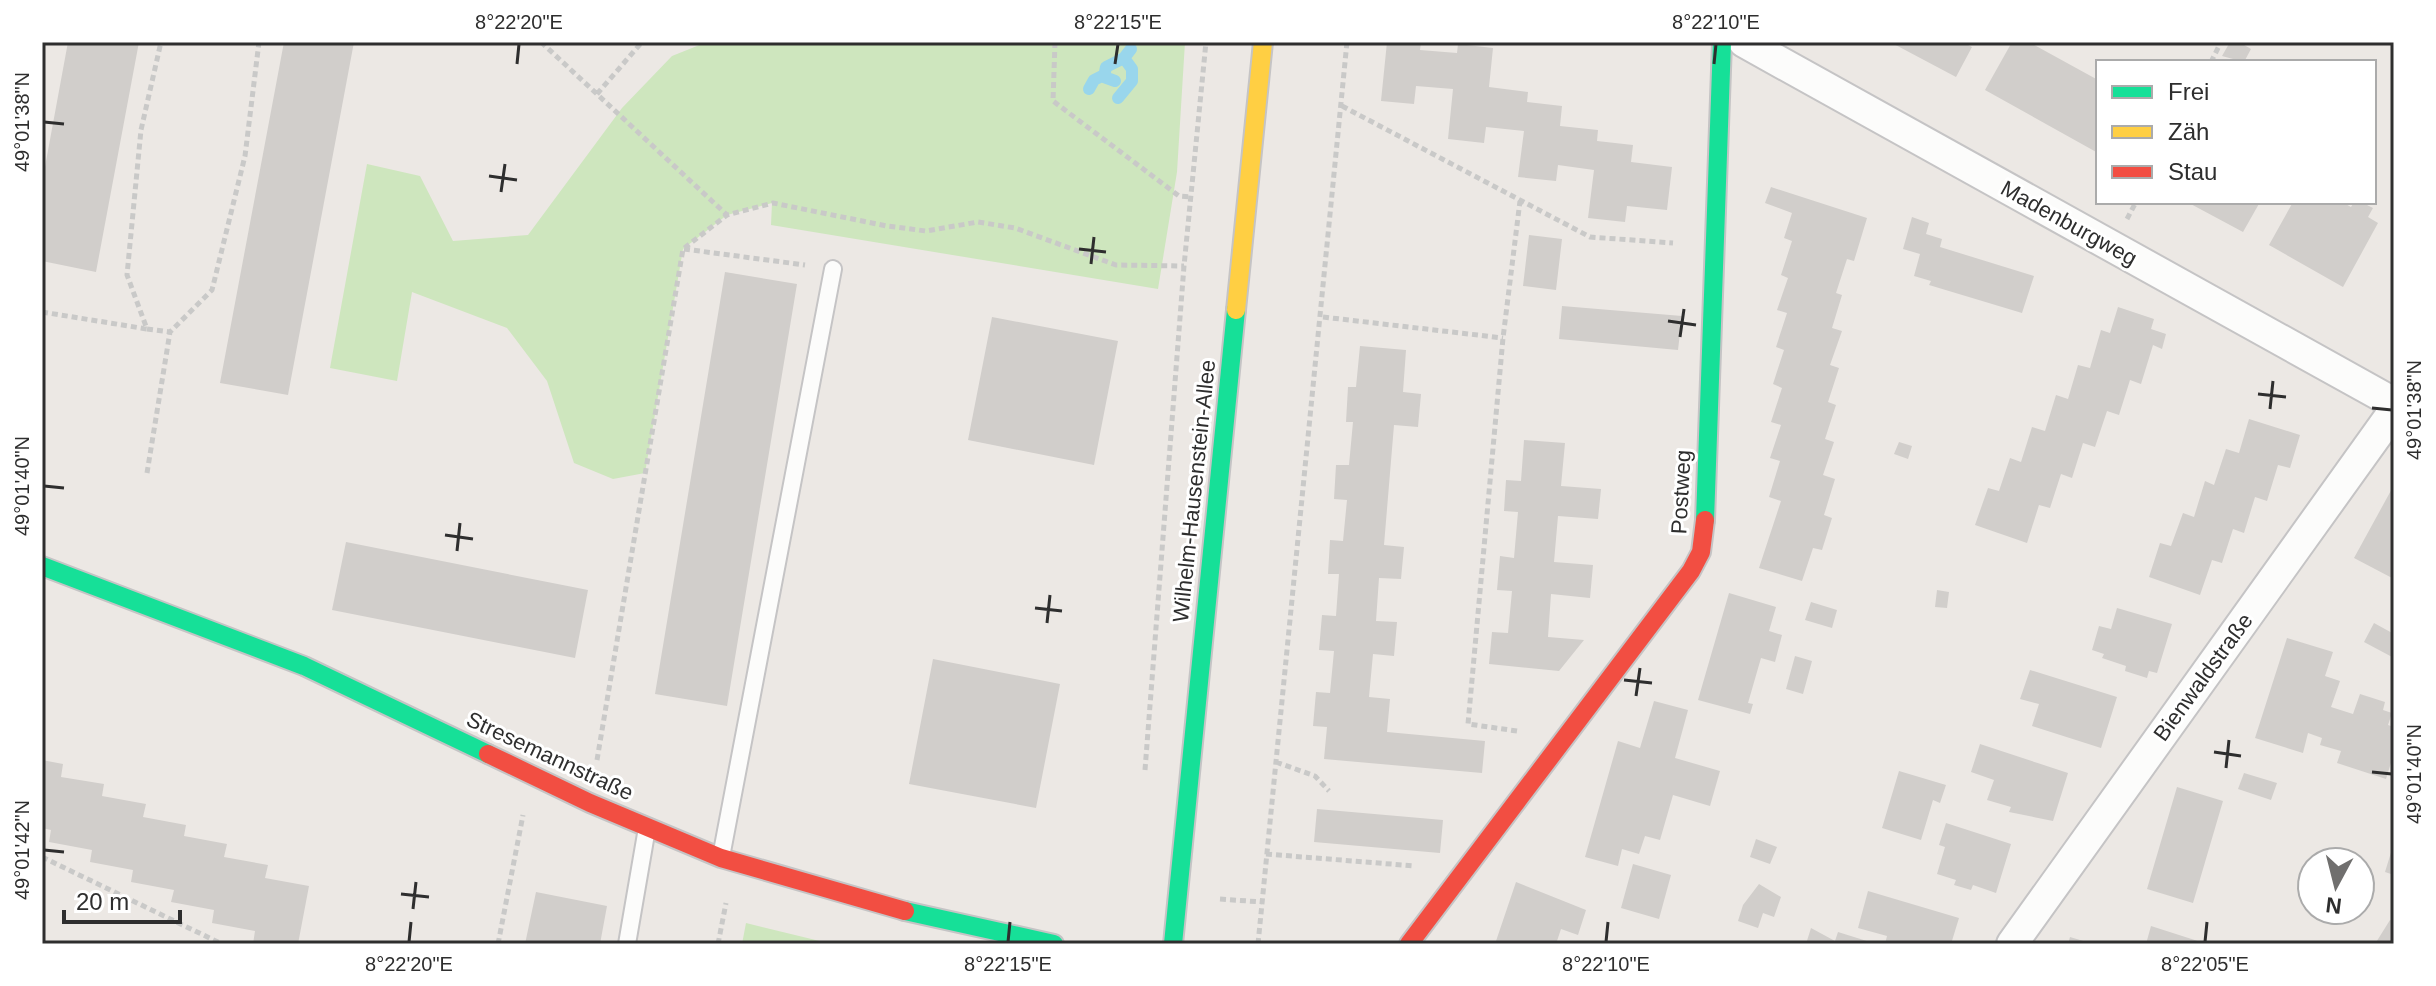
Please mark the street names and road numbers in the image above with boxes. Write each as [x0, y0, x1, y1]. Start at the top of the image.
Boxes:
street label: Madenburgweg [1997, 175, 2141, 271]
street label: Wilhelm-Hausenstein-Allee [1168, 358, 1220, 624]
street label: Postweg [1666, 449, 1696, 535]
street label: Bienwaldstraße [2148, 608, 2258, 746]
street label: Stresemannstraße [463, 706, 637, 806]

